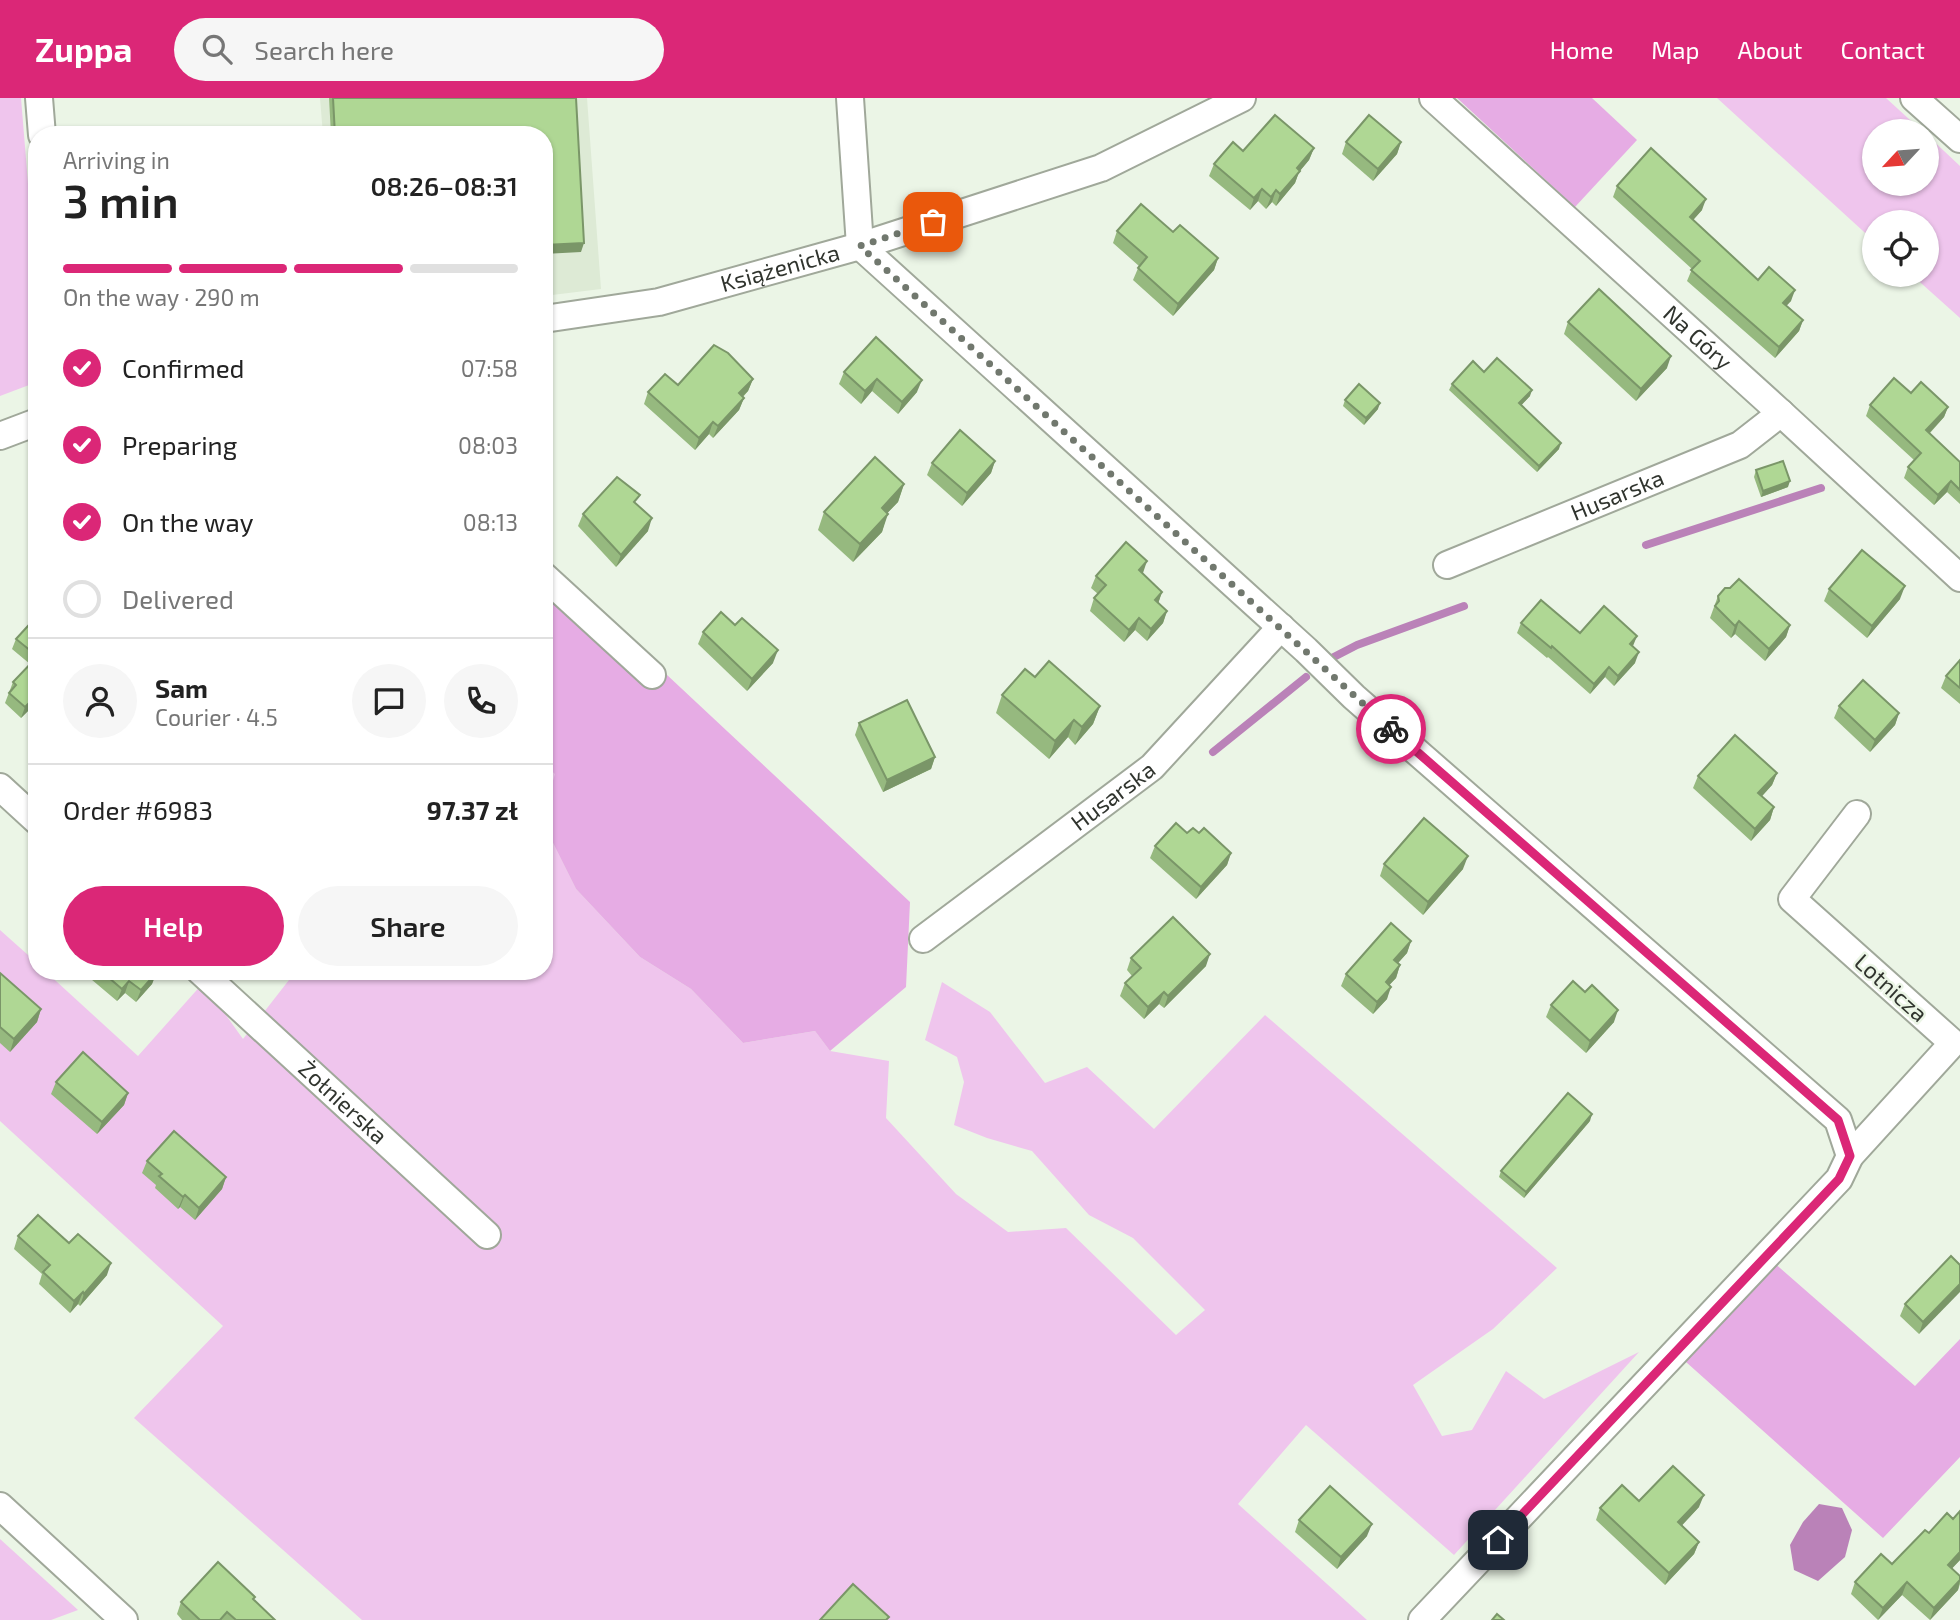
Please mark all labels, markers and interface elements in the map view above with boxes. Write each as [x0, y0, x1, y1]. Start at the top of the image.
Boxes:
search box [174, 18, 664, 81]
text: Zuppa [35, 29, 132, 69]
icon: search [198, 30, 236, 68]
text: Search here [254, 34, 394, 65]
text: Home [1550, 35, 1613, 64]
text: Map [1651, 35, 1699, 64]
text: About [1737, 35, 1803, 64]
text: Contact [1841, 35, 1925, 64]
north arrow [1862, 119, 1939, 196]
map controls [1862, 119, 1939, 287]
text: Arriving in [63, 146, 170, 174]
text: 08:26–08:31 [370, 170, 518, 201]
text: 3 min [63, 172, 179, 227]
pin [903, 192, 963, 252]
icon: bag [914, 203, 952, 241]
button: locate [1862, 210, 1939, 287]
street label: Książenicka [717, 237, 843, 297]
text: On the way · 290 m [63, 283, 260, 311]
street label: Na Góry [1658, 299, 1738, 375]
icon: check [63, 349, 101, 387]
text: Confirmed [122, 352, 245, 383]
text: 07:58 [461, 354, 518, 382]
icon: check [63, 426, 101, 464]
text: Preparing [122, 429, 237, 460]
text: 08:03 [458, 431, 518, 459]
street label: Husarska [1566, 463, 1668, 526]
icon: check [63, 503, 101, 541]
text: On the way [122, 506, 253, 537]
text: 08:13 [463, 508, 518, 536]
text: Delivered [122, 583, 234, 614]
button: person [63, 664, 137, 738]
button: chat [352, 664, 426, 738]
button: phone [444, 664, 518, 738]
text: Sam [155, 672, 208, 703]
courier [1356, 694, 1426, 764]
text: Courier · 4.5 [155, 703, 278, 731]
icon: bike [1372, 710, 1410, 748]
street label: Husarska [1065, 755, 1160, 836]
text: Order #6983 [63, 794, 213, 825]
text: 97.37 zł [427, 794, 518, 825]
button: Help [63, 886, 284, 966]
button: Share [298, 886, 518, 966]
street label: Lotnicza [1850, 947, 1934, 1027]
street label: Żołnierska [293, 1054, 394, 1149]
pin [1468, 1510, 1528, 1570]
icon: home [1479, 1521, 1517, 1559]

